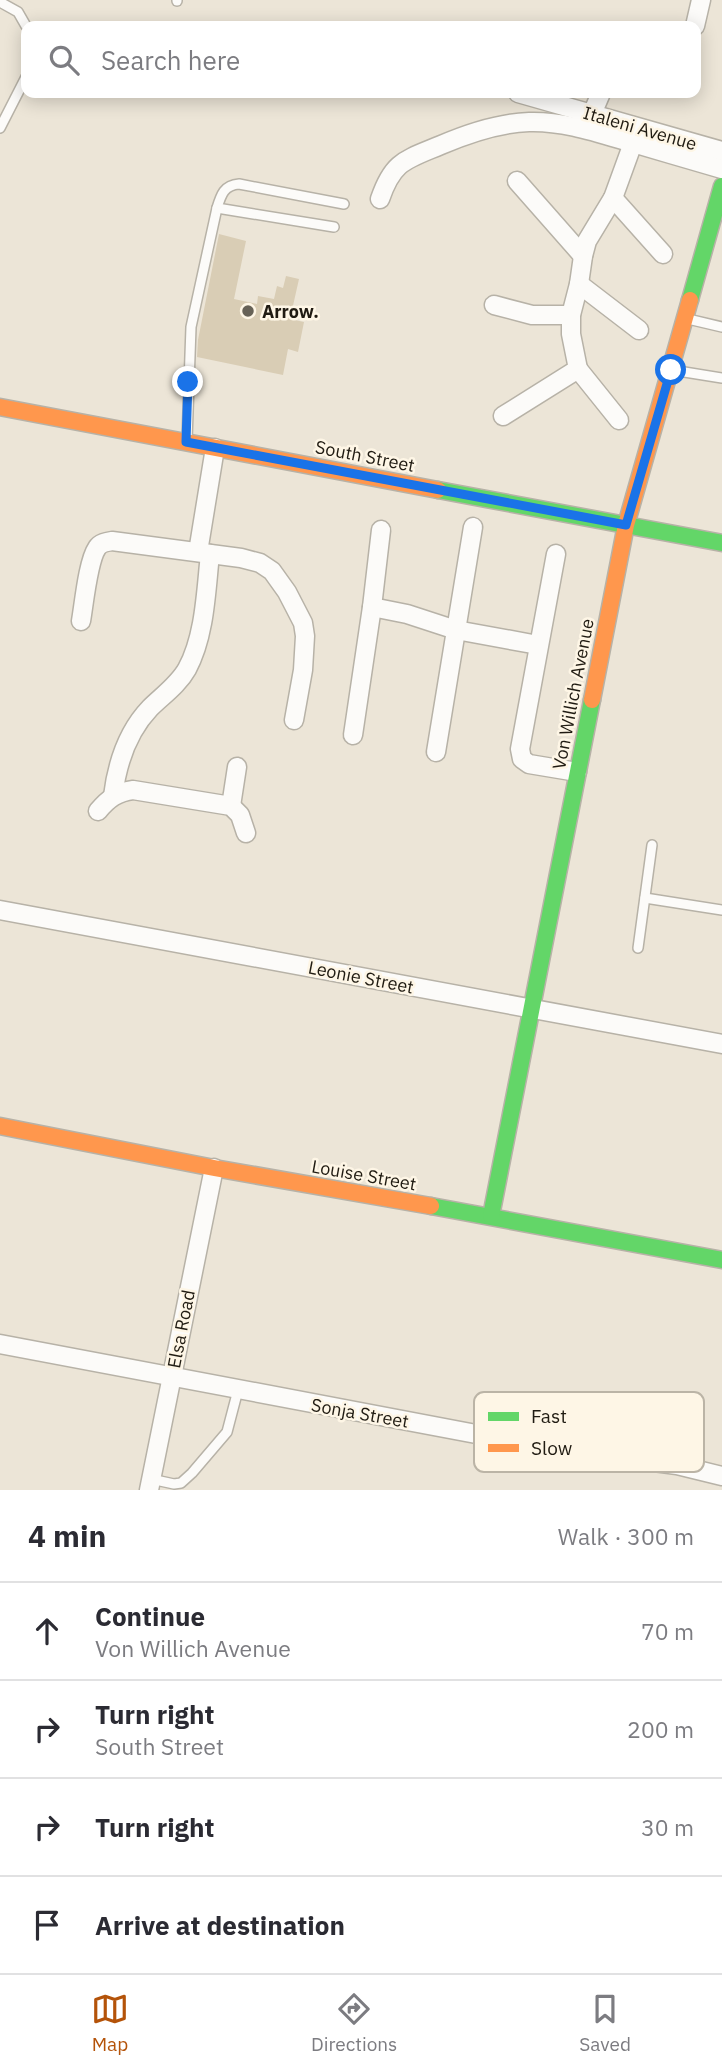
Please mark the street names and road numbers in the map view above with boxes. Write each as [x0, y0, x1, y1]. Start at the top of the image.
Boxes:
street label: Italeni Avenue [581, 101, 700, 155]
street label: South Street [313, 435, 417, 477]
street label: Von Willich Avenue [547, 616, 599, 771]
street label: Leonie Street [306, 956, 416, 998]
street label: Louise Street [310, 1154, 418, 1196]
street label: Elsa Road [162, 1288, 200, 1370]
street label: Sonja Street [310, 1393, 410, 1433]

